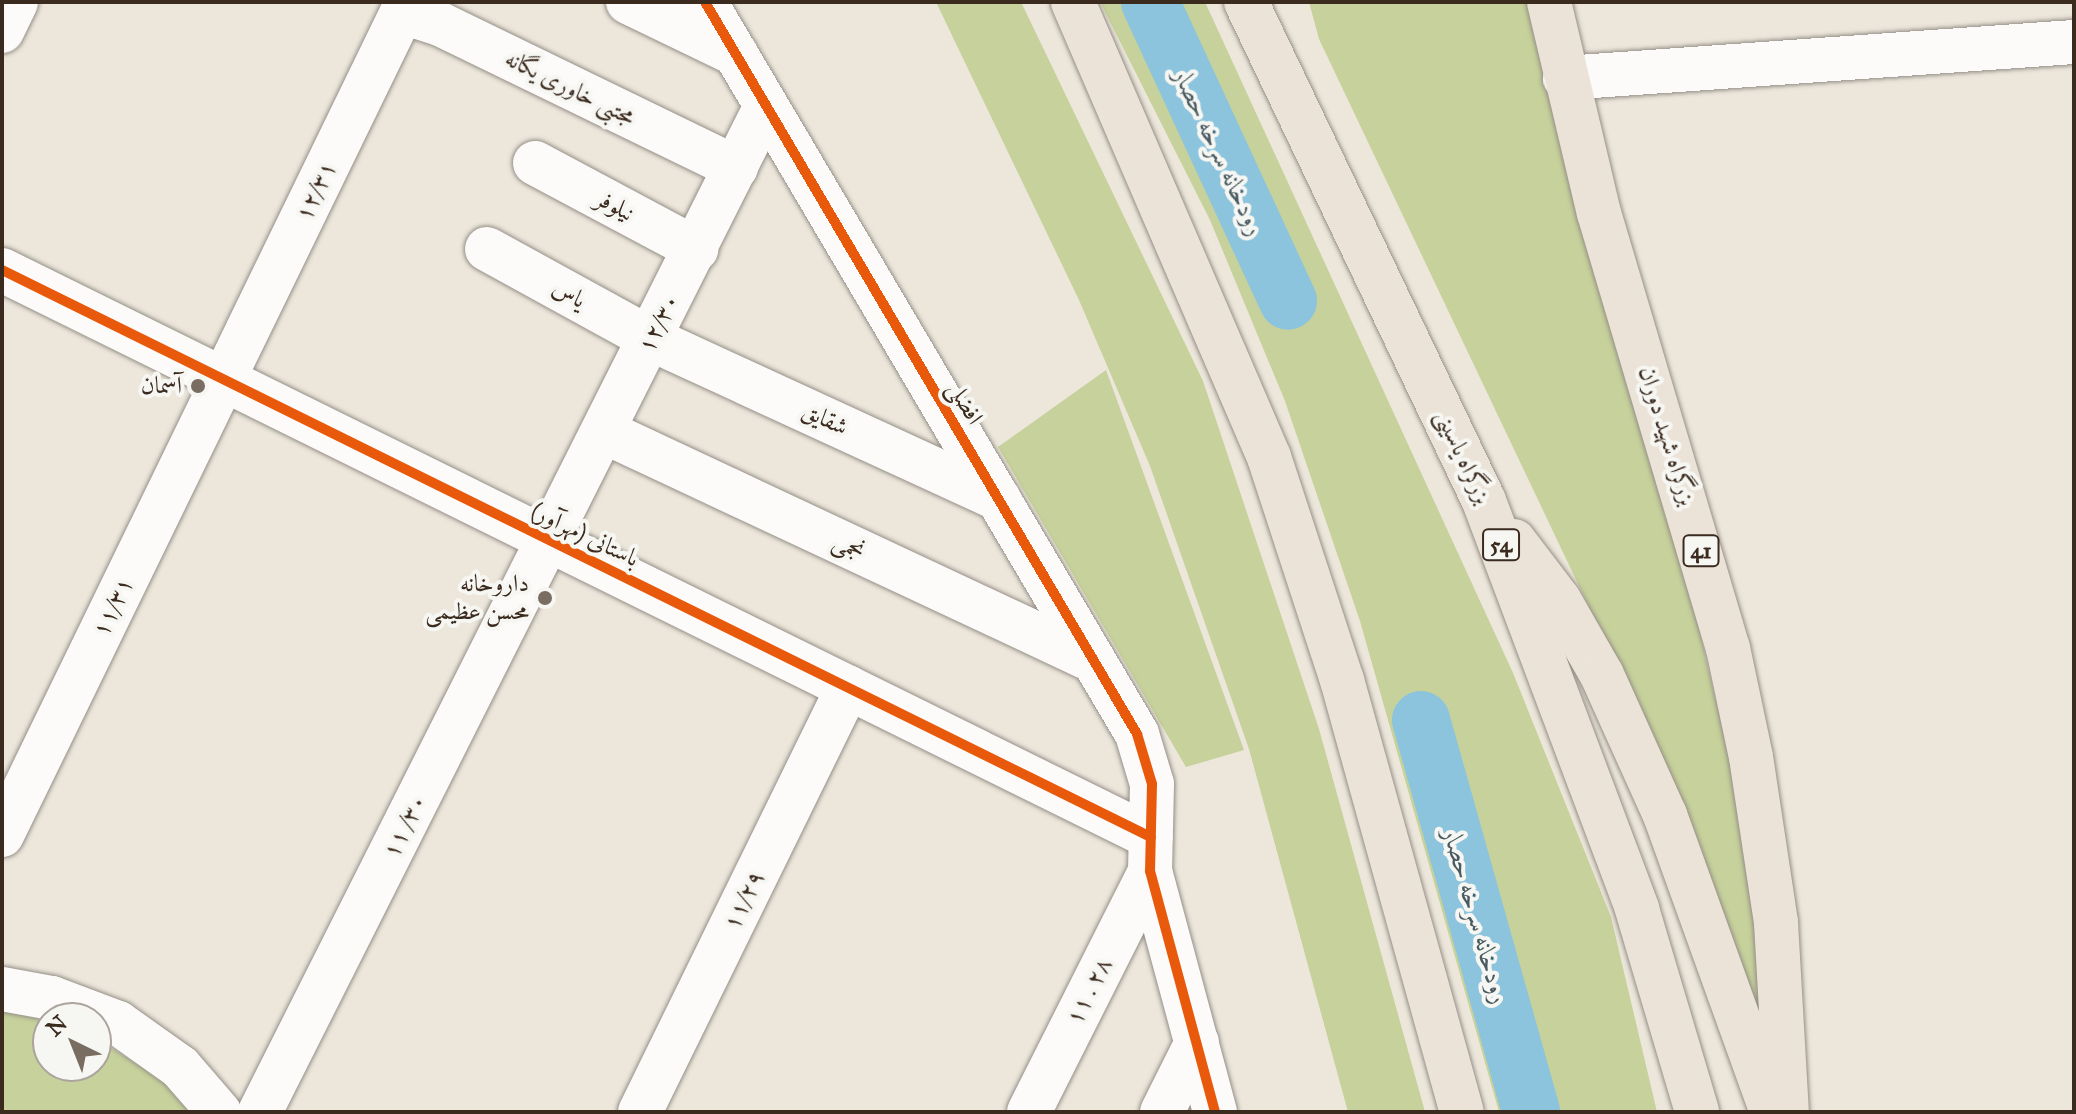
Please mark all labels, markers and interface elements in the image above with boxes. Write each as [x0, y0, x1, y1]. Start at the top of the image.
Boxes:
street label: مجتبی خاوری یگانه [500, 44, 640, 132]
water label: رودخانه سرخه حصار [1167, 63, 1271, 241]
street label: ۱۲/۳۱ [289, 157, 343, 225]
street label: نیلوفر [591, 184, 639, 228]
street label: یاس [547, 273, 591, 315]
street label: ۱۲/۳۰ [632, 289, 686, 357]
street label: بزرگراه شهید دوران [1632, 363, 1702, 509]
place label: آسمان [141, 372, 182, 400]
street label: افضلی [941, 376, 989, 430]
marker: آسمان [189, 377, 207, 395]
street label: شقایق [797, 396, 853, 442]
street label: بزرگراه یاسینی [1429, 405, 1497, 509]
street label: باستانی (مهرآور) [526, 497, 644, 573]
street label: نجمی [828, 527, 870, 567]
road number: 54 [1481, 527, 1521, 563]
road number: 41 [1681, 533, 1721, 569]
place label: داروخانه محسن عظیمی [425, 570, 529, 626]
street label: ۱۱/۳۱ [86, 573, 140, 641]
marker: داروخانه محسن عظیمی [536, 589, 554, 607]
street label: ۱۱ /۳۰ [377, 789, 433, 863]
water label: رودخانه سرخه حصار [1436, 825, 1516, 1007]
street label: ۱۱/۲۹ [717, 866, 771, 934]
street label: ۱۱ . ۲۸ [1060, 953, 1118, 1029]
north arrow [32, 1002, 112, 1082]
text: N [41, 1009, 73, 1042]

